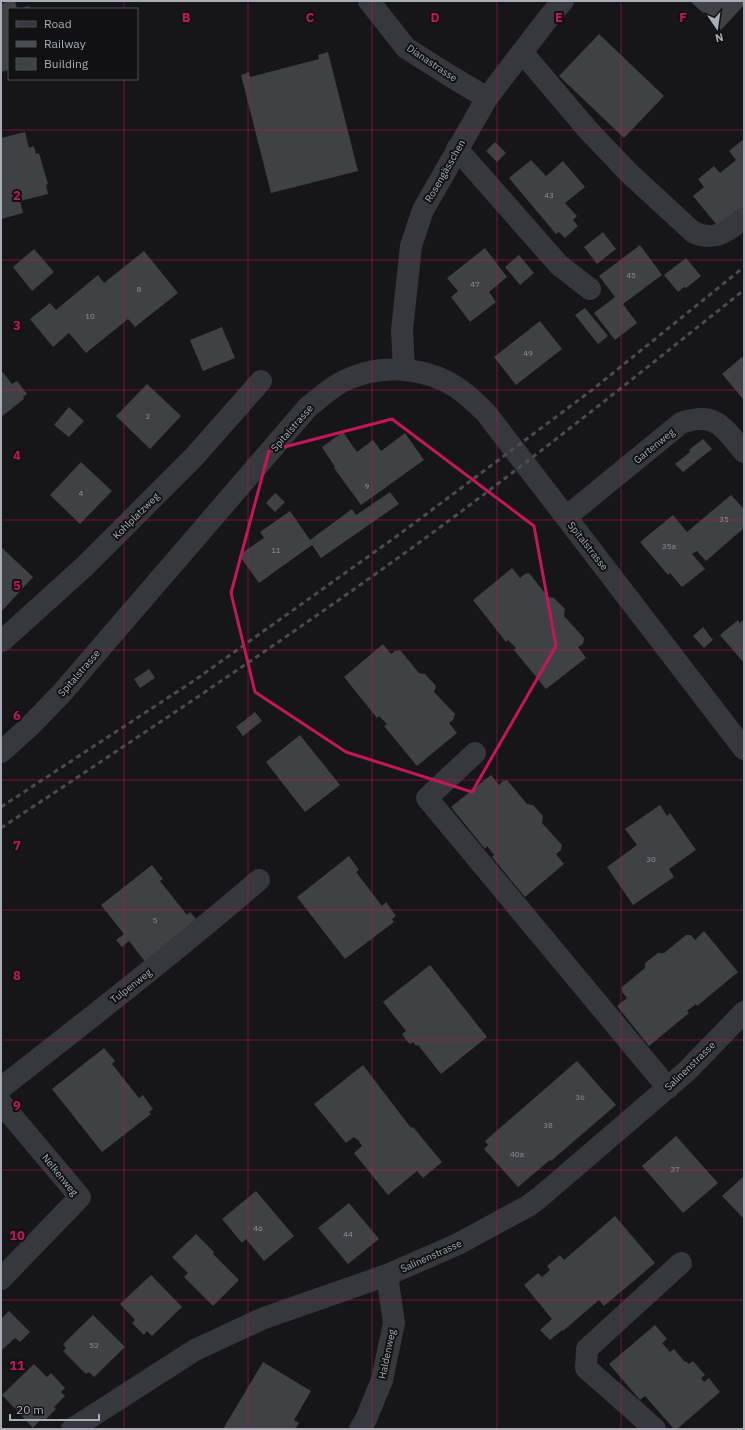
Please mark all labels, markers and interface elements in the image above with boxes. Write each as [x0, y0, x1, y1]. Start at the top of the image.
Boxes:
legend [8, 8, 138, 80]
north arrow [697, 8, 737, 48]
text: B [182, 9, 191, 26]
text: C [306, 9, 315, 26]
text: D [430, 9, 440, 26]
text: E [555, 9, 563, 26]
text: F [679, 9, 687, 26]
text: Road [44, 16, 72, 31]
text: N [714, 30, 725, 45]
text: Railway [44, 36, 86, 51]
street label: Dianastrasse [404, 41, 460, 85]
text: Building [44, 56, 89, 71]
street label: Rosengässchen [422, 137, 468, 205]
text: 2 [13, 187, 21, 204]
house number: 43 [544, 190, 554, 200]
house number: 45 [626, 270, 636, 280]
house number: 47 [470, 279, 480, 289]
house number: 8 [137, 284, 142, 294]
house number: 10 [85, 311, 95, 321]
text: 3 [13, 317, 21, 334]
house number: 49 [523, 348, 533, 358]
street label: Spitalstrasse [268, 401, 316, 454]
house number: 2 [146, 411, 151, 421]
street label: Gartenweg [631, 425, 678, 466]
text: 4 [13, 447, 21, 464]
house number: 9 [365, 481, 370, 491]
house number: 4 [79, 488, 84, 498]
street label: Kohlplatzweg [110, 490, 162, 542]
house number: 35 [719, 514, 729, 524]
street label: Spitalstrasse [565, 519, 611, 573]
house number: 35a [662, 541, 677, 551]
house number: 11 [271, 545, 281, 555]
text: 5 [13, 577, 21, 594]
street label: Spitalstrasse [55, 646, 103, 699]
text: 6 [13, 707, 21, 724]
text: 7 [13, 837, 21, 854]
house number: 30 [646, 854, 656, 864]
house number: 5 [153, 915, 158, 925]
street label: Tulpenweg [108, 965, 155, 1006]
text: 8 [13, 967, 21, 984]
street label: Salinenstrasse [662, 1038, 719, 1093]
house number: 36 [575, 1092, 585, 1102]
text: 9 [13, 1097, 21, 1114]
house number: 38 [543, 1120, 553, 1130]
house number: 40a [510, 1149, 525, 1159]
street label: Nelkenweg [39, 1152, 81, 1199]
house number: 37 [670, 1164, 680, 1174]
house number: 46 [253, 1223, 263, 1233]
text: 10 [9, 1227, 25, 1244]
house number: 44 [343, 1229, 353, 1239]
street label: Salinenstrasse [398, 1236, 464, 1275]
street label: Haldenweg [375, 1327, 399, 1380]
house number: 52 [89, 1340, 99, 1350]
text: 11 [9, 1357, 25, 1374]
scale bar [10, 1396, 99, 1422]
text: 20 m [16, 1402, 44, 1417]

